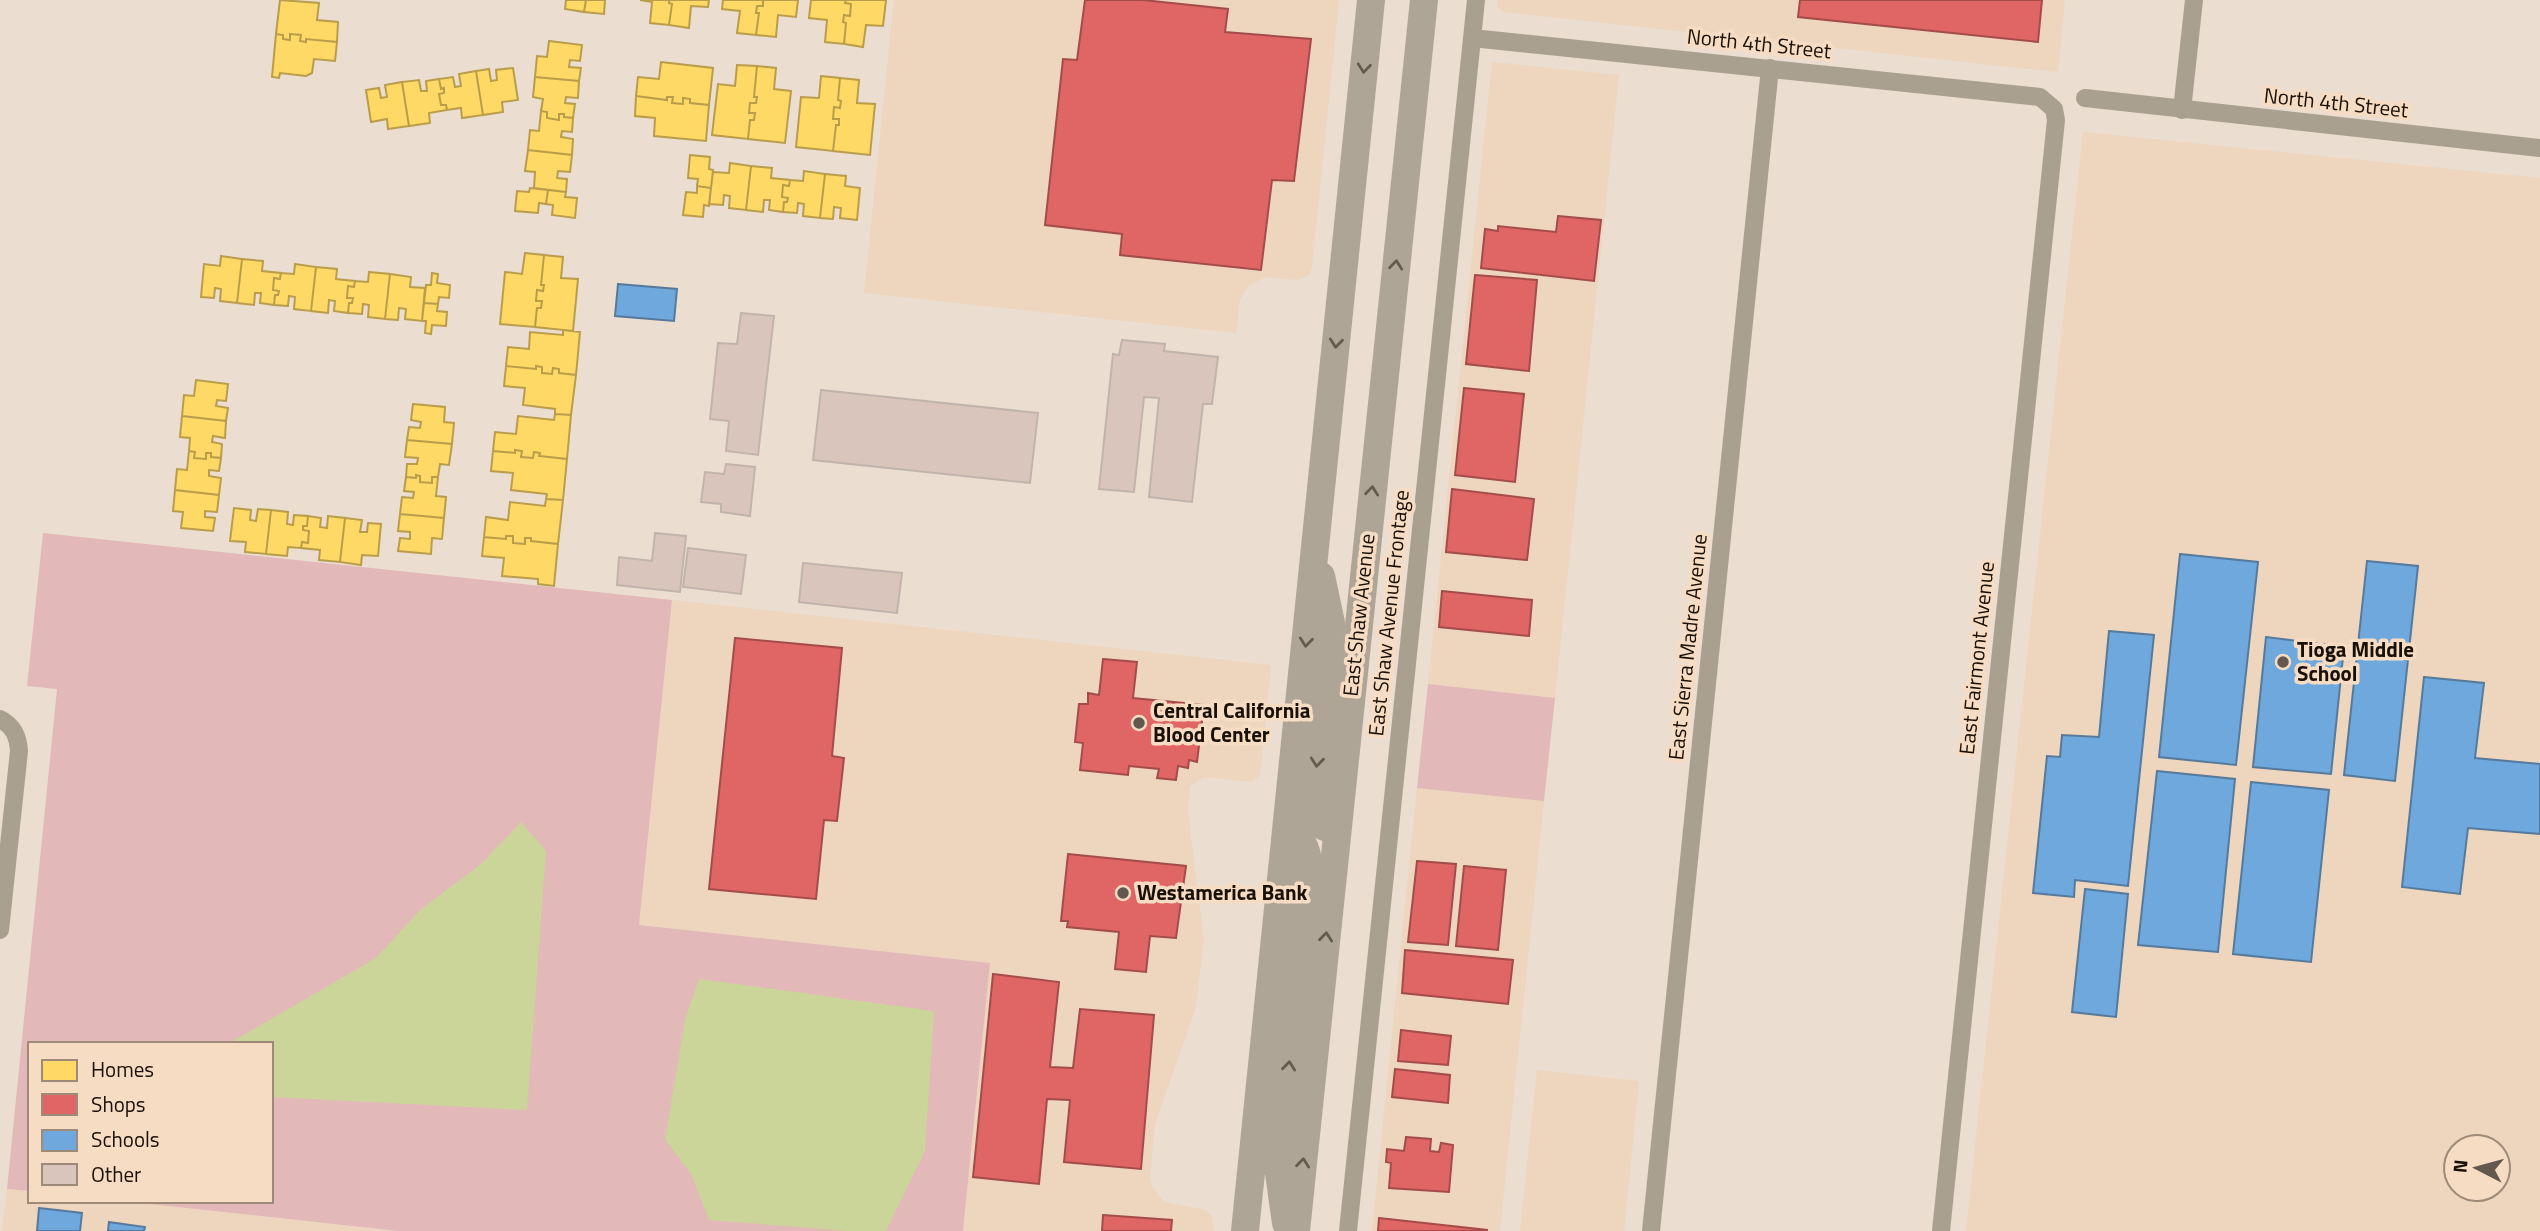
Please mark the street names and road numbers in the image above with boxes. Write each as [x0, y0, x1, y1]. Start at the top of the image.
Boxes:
street label: North 4th Street [1685, 20, 1833, 67]
street label: North 4th Street [2262, 79, 2410, 126]
street label: East Shaw Avenue Frontage [1359, 488, 1417, 738]
street label: East Shaw Avenue [1334, 532, 1382, 698]
street label: East Sierra Madre Avenue [1659, 532, 1715, 762]
street label: East Fairmont Avenue [1950, 560, 2002, 756]

